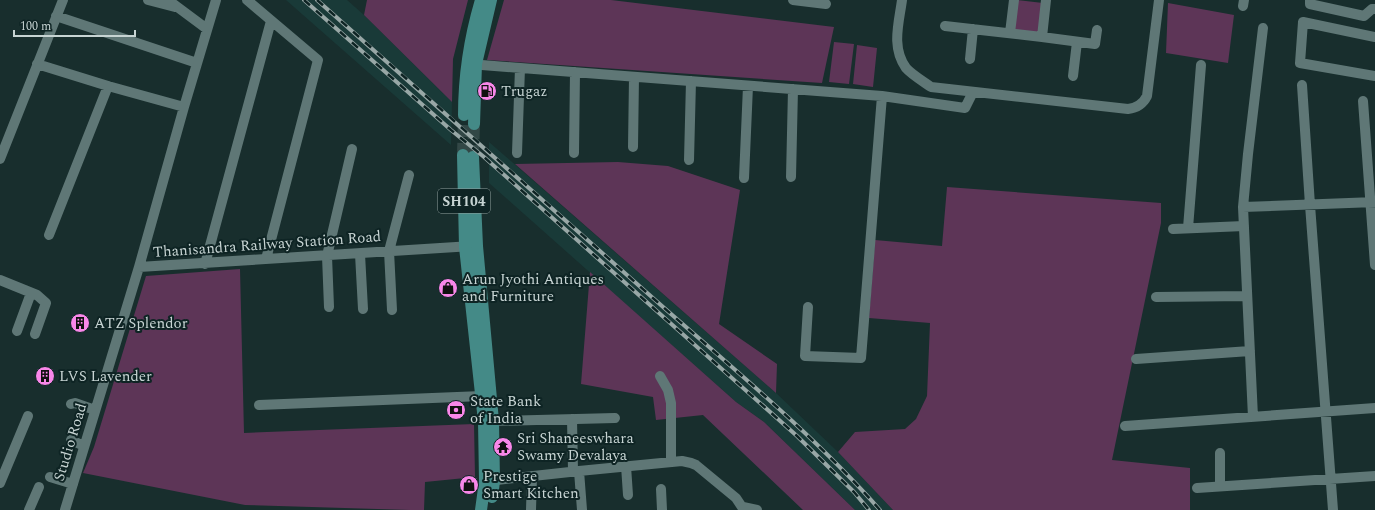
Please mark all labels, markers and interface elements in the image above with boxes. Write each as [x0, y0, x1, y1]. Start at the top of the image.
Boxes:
scale bar [14, 12, 135, 38]
text: 100 m [20, 17, 51, 36]
fuel station icon: Trugaz [476, 80, 498, 102]
place label: Trugaz [501, 80, 548, 103]
road number: SH104 [438, 189, 490, 213]
street label: Thanisandra Railway Station Road [152, 225, 382, 264]
place label: Arun Jyothi Antiques and Furniture [462, 268, 604, 308]
shop icon: Arun Jyothi Antiques and Furniture [437, 277, 459, 299]
building icon: ATZ Splendor [69, 312, 91, 334]
place label: ATZ Splendor [94, 312, 188, 335]
building icon: LVS Lavender [34, 365, 56, 387]
place label: LVS Lavender [59, 365, 152, 388]
place label: State Bank of India [470, 390, 541, 430]
bank icon: State Bank of India [445, 399, 467, 421]
street label: Studio Road [48, 400, 93, 484]
place label: Sri Shaneeswhara Swamy Devalaya [517, 427, 634, 467]
temple icon: Sri Shaneeswhara Swamy Devalaya [492, 436, 514, 458]
place label: Prestige Smart Kitchen [483, 465, 579, 505]
shop icon: Prestige Smart Kitchen [458, 474, 480, 496]

